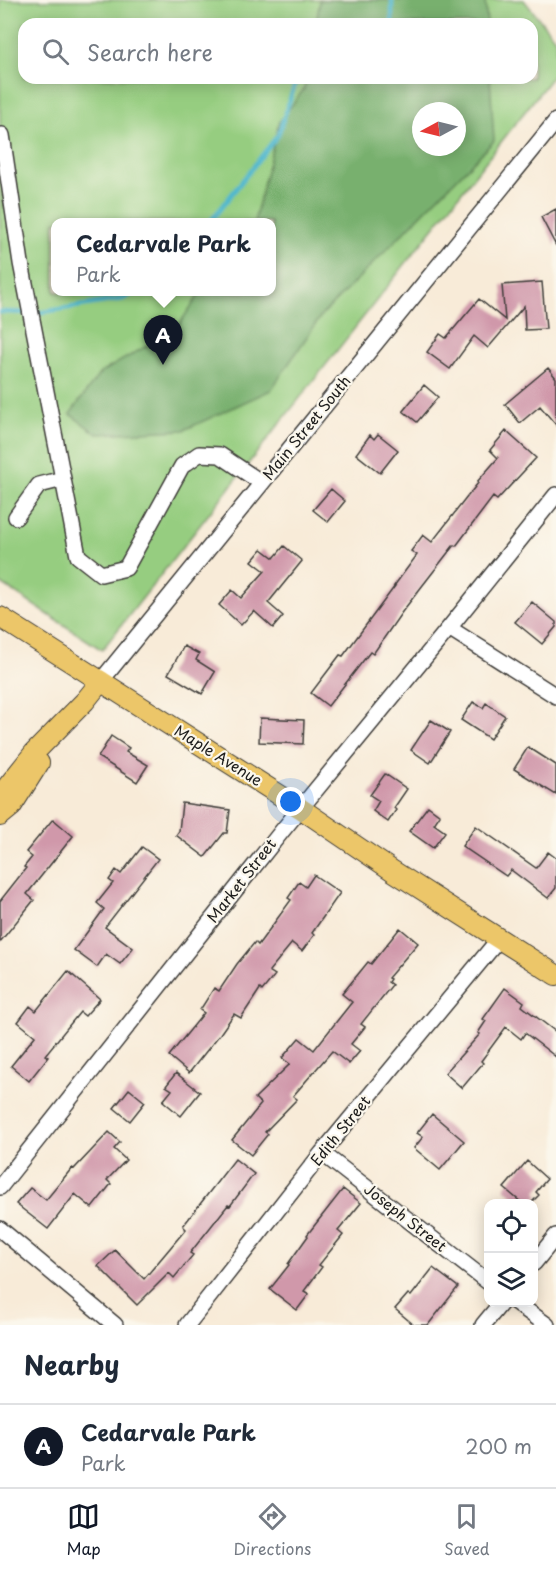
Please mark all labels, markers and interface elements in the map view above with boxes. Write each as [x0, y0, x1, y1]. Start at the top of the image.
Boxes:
search box [18, 18, 538, 84]
icon: search [39, 35, 72, 68]
text: Search here [87, 35, 213, 68]
north arrow [412, 102, 466, 156]
popup [51, 218, 276, 296]
text: Cedarvale Park [76, 226, 251, 259]
text: Park [76, 259, 121, 289]
pin: A [144, 316, 182, 365]
street label: Main Street South [256, 370, 355, 484]
street label: Maple Avenue [170, 719, 267, 791]
your location [276, 787, 305, 816]
street label: Market Street [201, 833, 281, 927]
street label: Edith Street [304, 1090, 375, 1170]
street label: Joseph Street [360, 1177, 452, 1257]
map controls [484, 1199, 538, 1307]
button: locate [484, 1199, 538, 1253]
button: layers [484, 1253, 538, 1307]
text: Nearby [24, 1345, 119, 1384]
text: Cedarvale Park [81, 1415, 256, 1448]
text: A [36, 1431, 51, 1461]
text: 200 m [465, 1431, 532, 1461]
text: Park [81, 1448, 126, 1478]
tab: Map [66, 1500, 101, 1560]
tab: Directions [233, 1500, 311, 1560]
tab: Saved [444, 1500, 490, 1560]

